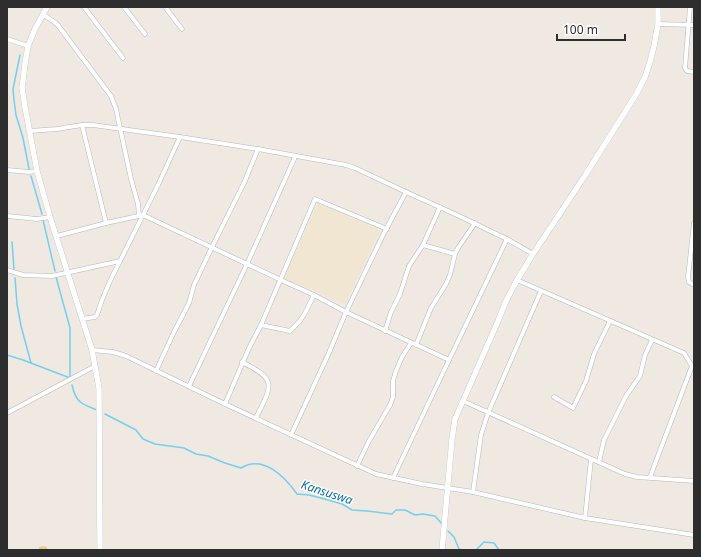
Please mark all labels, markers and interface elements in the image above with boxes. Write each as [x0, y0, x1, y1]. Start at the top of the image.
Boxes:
scale bar [557, 16, 625, 42]
text: 100 m [563, 21, 598, 38]
water label: Kansuswa [299, 476, 355, 508]

